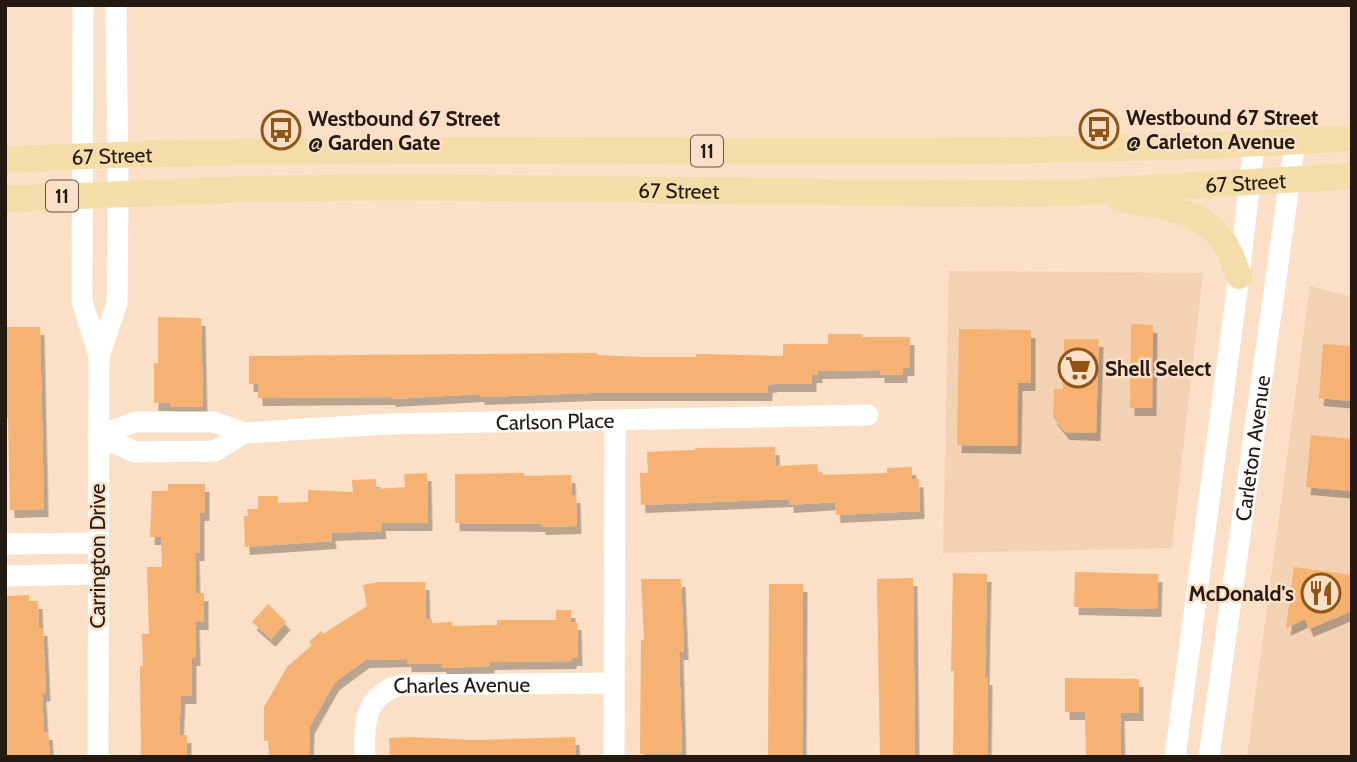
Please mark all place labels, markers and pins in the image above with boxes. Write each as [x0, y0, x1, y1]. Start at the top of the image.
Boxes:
place label: Westbound 67 Street @ Carleton Avenue [1126, 105, 1318, 154]
place label: Westbound 67 Street @ Garden Gate [308, 106, 500, 155]
bus stop icon: Westbound 67 Street @ Carleton Avenue [1078, 108, 1120, 150]
bus stop icon: Westbound 67 Street @ Garden Gate [260, 109, 302, 151]
supermarket icon: Shell Select [1057, 347, 1099, 389]
place label: Shell Select [1105, 356, 1211, 381]
restaurant icon: McDonald's [1300, 572, 1342, 614]
place label: McDonald's [1188, 581, 1294, 606]

